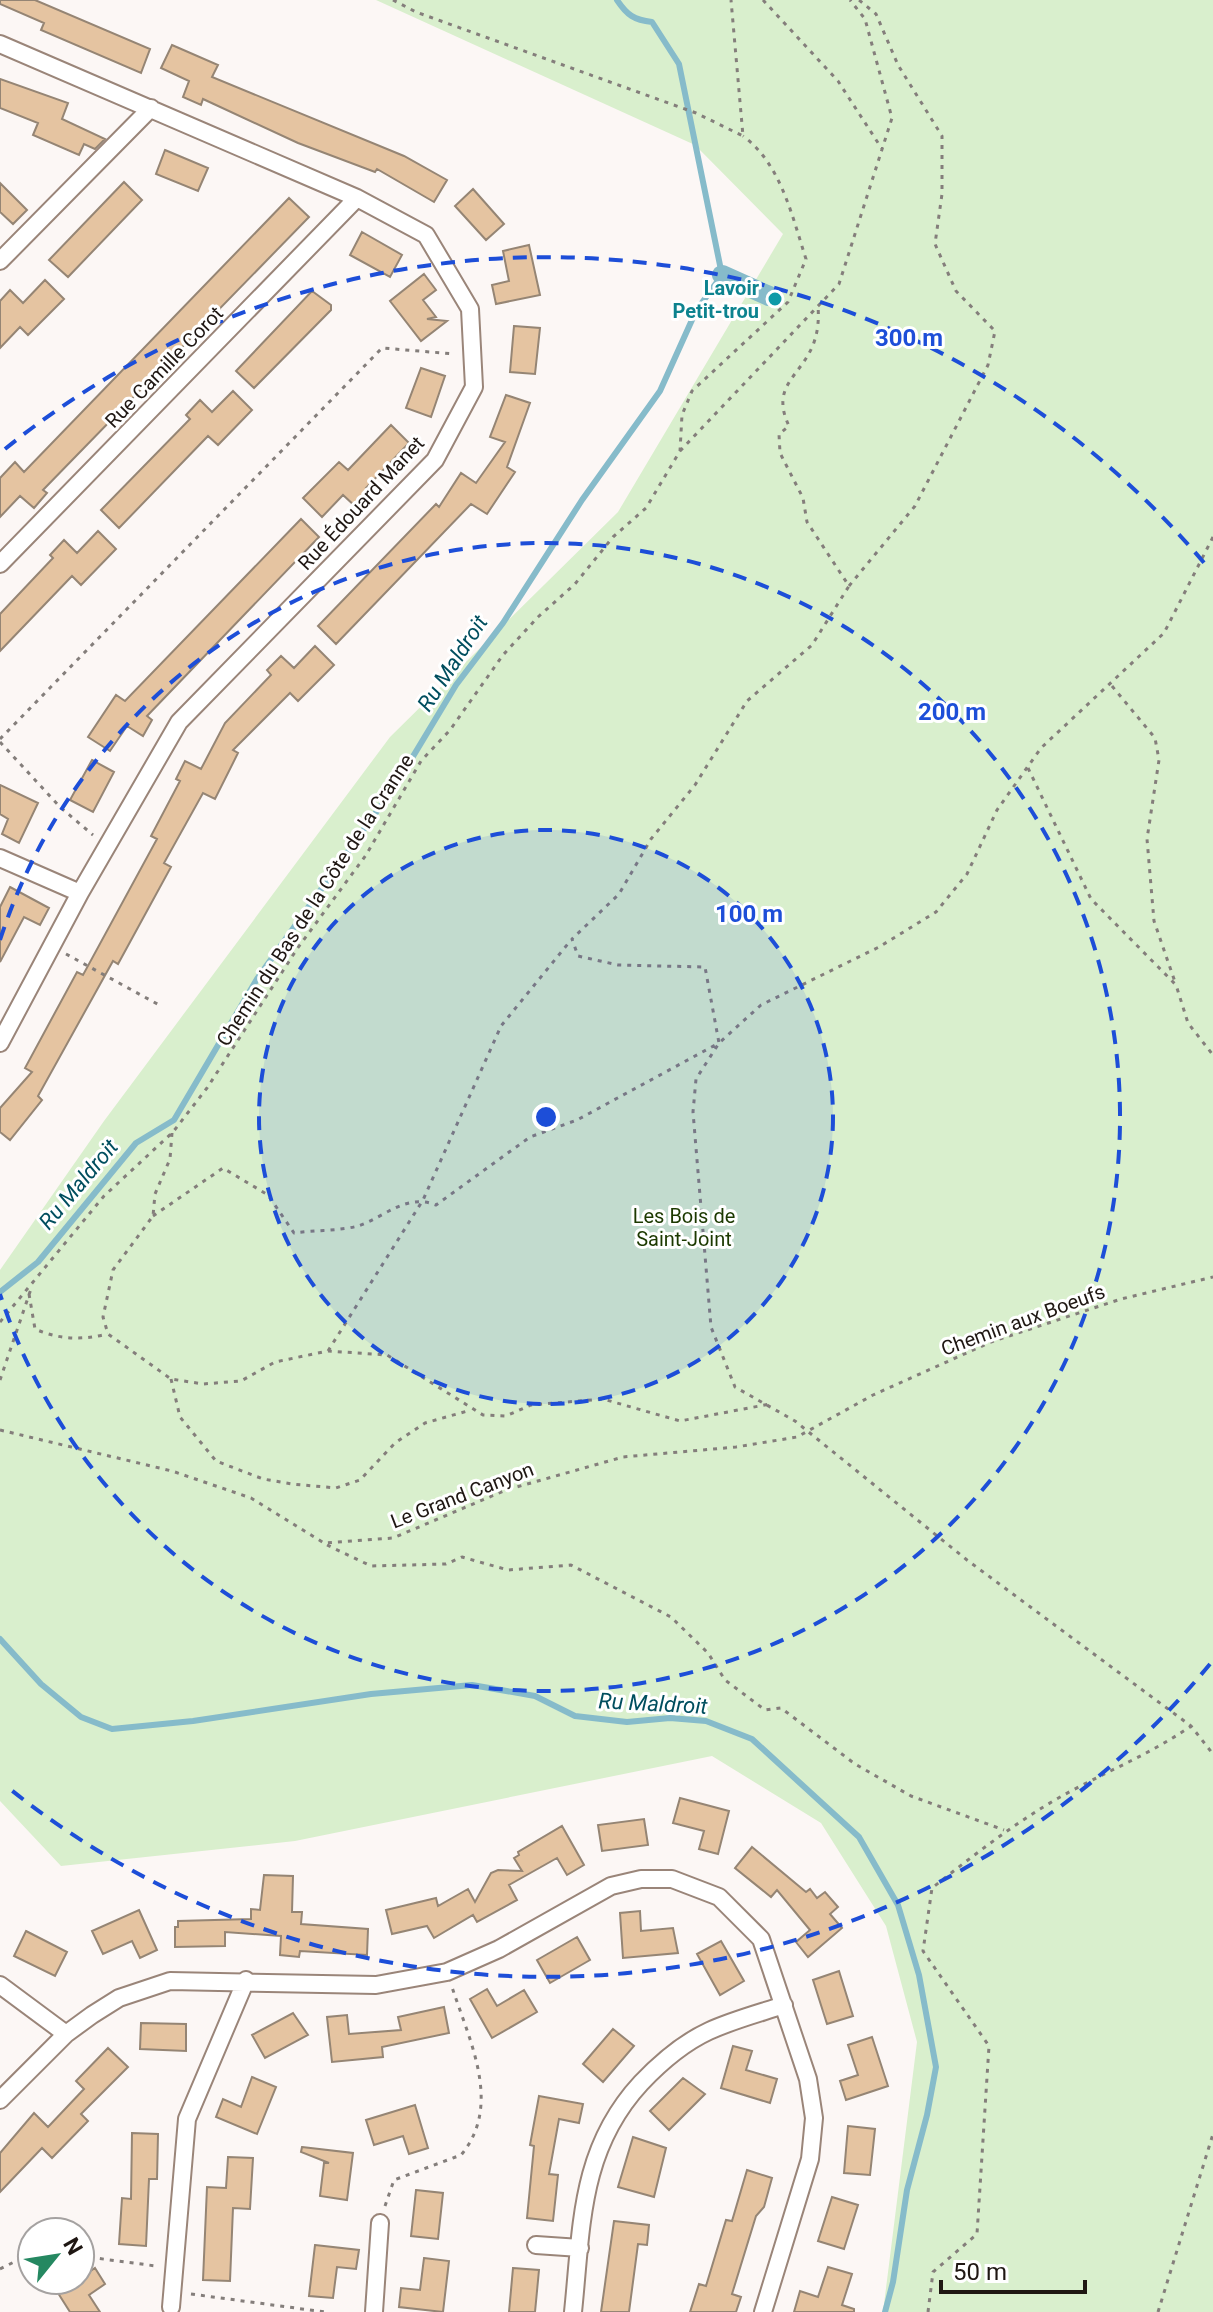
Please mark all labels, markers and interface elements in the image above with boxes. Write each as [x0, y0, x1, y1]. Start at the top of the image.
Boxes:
place label: Lavoir Petit-trou [672, 276, 760, 323]
marker: Lavoir Petit-trou [766, 290, 784, 308]
street label: Rue Camille Corot [100, 301, 228, 433]
text: 300 m [875, 324, 943, 352]
street label: Rue Édouard Manet [293, 431, 429, 575]
water label: Ru Maldroit [412, 610, 493, 716]
text: 200 m [918, 698, 986, 726]
street label: Chemin du Bas de la Côte de la Cranne [211, 749, 419, 1051]
text: 100 m [715, 900, 783, 928]
centre of rings [532, 1103, 560, 1131]
water label: Ru Maldroit [34, 1134, 124, 1234]
park label: Les Bois de Saint-Joint [633, 1204, 735, 1251]
street label: Chemin aux Boeufs [938, 1279, 1108, 1361]
street label: Le Grand Canyon [387, 1457, 537, 1533]
water label: Ru Maldroit [598, 1688, 709, 1719]
north arrow [16, 2216, 96, 2296]
text: N [58, 2233, 88, 2259]
scale bar [941, 2244, 1085, 2294]
text: 50 m [953, 2258, 1007, 2286]

